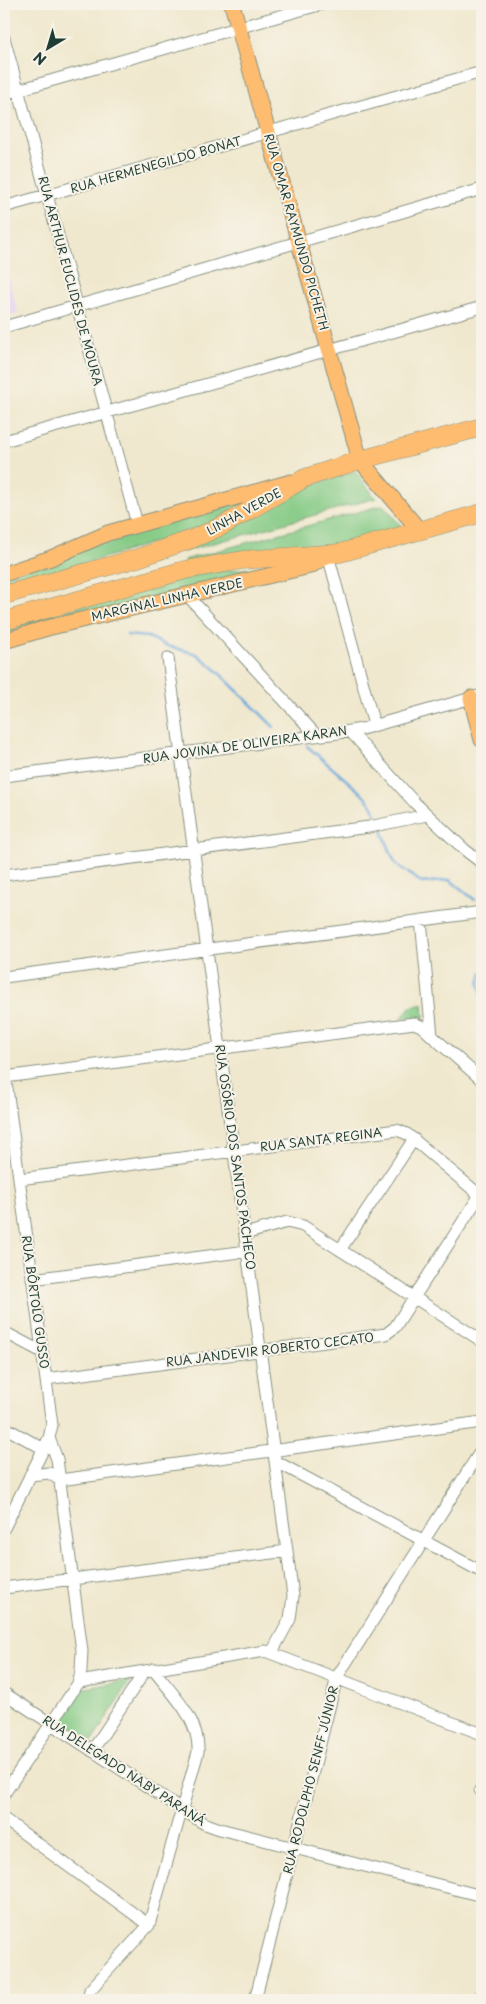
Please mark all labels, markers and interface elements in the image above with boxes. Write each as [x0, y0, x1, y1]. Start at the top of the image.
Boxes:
north arrow [22, 22, 72, 72]
text: N [29, 47, 51, 70]
street label: RUA HERMENEGILDO BONAT [68, 131, 244, 197]
street label: RUA OMAR RAYMUNDO PICHETH [260, 131, 334, 332]
street label: RUA ARTHUR EUCLIDES DE MOURA [34, 174, 108, 388]
street label: LINHA VERDE [203, 483, 284, 539]
street label: MARGINAL LINHA VERDE [89, 573, 244, 625]
street label: RUA JOVINA DE OLIVEIRA KARAN [142, 721, 348, 767]
street label: RUA OSÓRIO DOS SANTOS PACHECO [211, 1043, 261, 1271]
street label: RUA SANTA REGINA [259, 1123, 383, 1155]
street label: RUA BÔRTOLO GUSSO [18, 1234, 54, 1370]
street label: RUA JANDEVIR ROBERTO CECATO [165, 1327, 375, 1371]
street label: RUA RODOLPHO SENFF JÚNIOR [278, 1684, 342, 1876]
street label: RUA DELEGADO NABY PARANÁ [39, 1711, 210, 1830]

